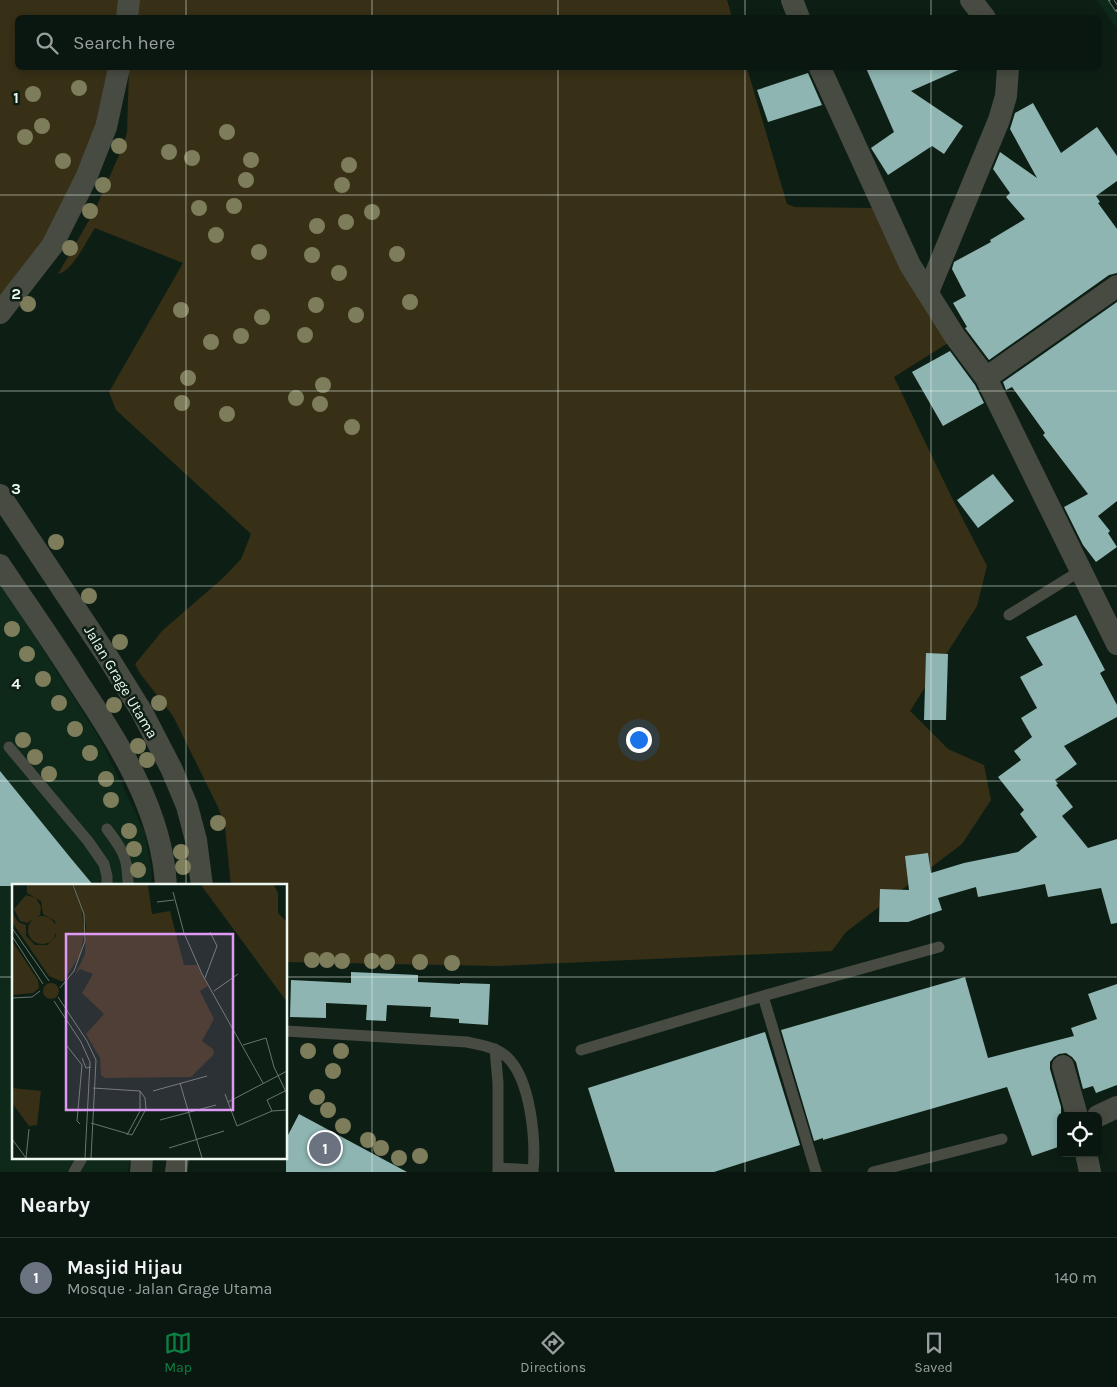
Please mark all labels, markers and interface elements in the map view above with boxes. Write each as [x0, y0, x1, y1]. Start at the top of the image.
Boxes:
search box [15, 15, 1102, 70]
icon: search [33, 29, 61, 57]
text: Search here [73, 32, 175, 54]
text: 1 [13, 88, 19, 107]
text: 2 [11, 284, 21, 303]
text: 3 [11, 479, 21, 498]
street label: Jalan Grage Utama [80, 622, 162, 742]
text: 4 [11, 674, 21, 693]
your location [626, 727, 652, 753]
inset map [12, 884, 288, 1160]
map controls [1057, 1112, 1102, 1157]
button: locate [1057, 1112, 1102, 1157]
pin: 1 [309, 1129, 341, 1167]
text: Nearby [20, 1193, 90, 1217]
text: Masjid Hijau [67, 1257, 183, 1279]
text: 1 [33, 1268, 39, 1287]
text: 140 m [1055, 1268, 1097, 1287]
text: Mosque · Jalan Grage Utama [67, 1279, 272, 1298]
tab: Map [164, 1329, 192, 1376]
tab: Directions [520, 1329, 586, 1376]
tab: Saved [914, 1329, 953, 1376]

